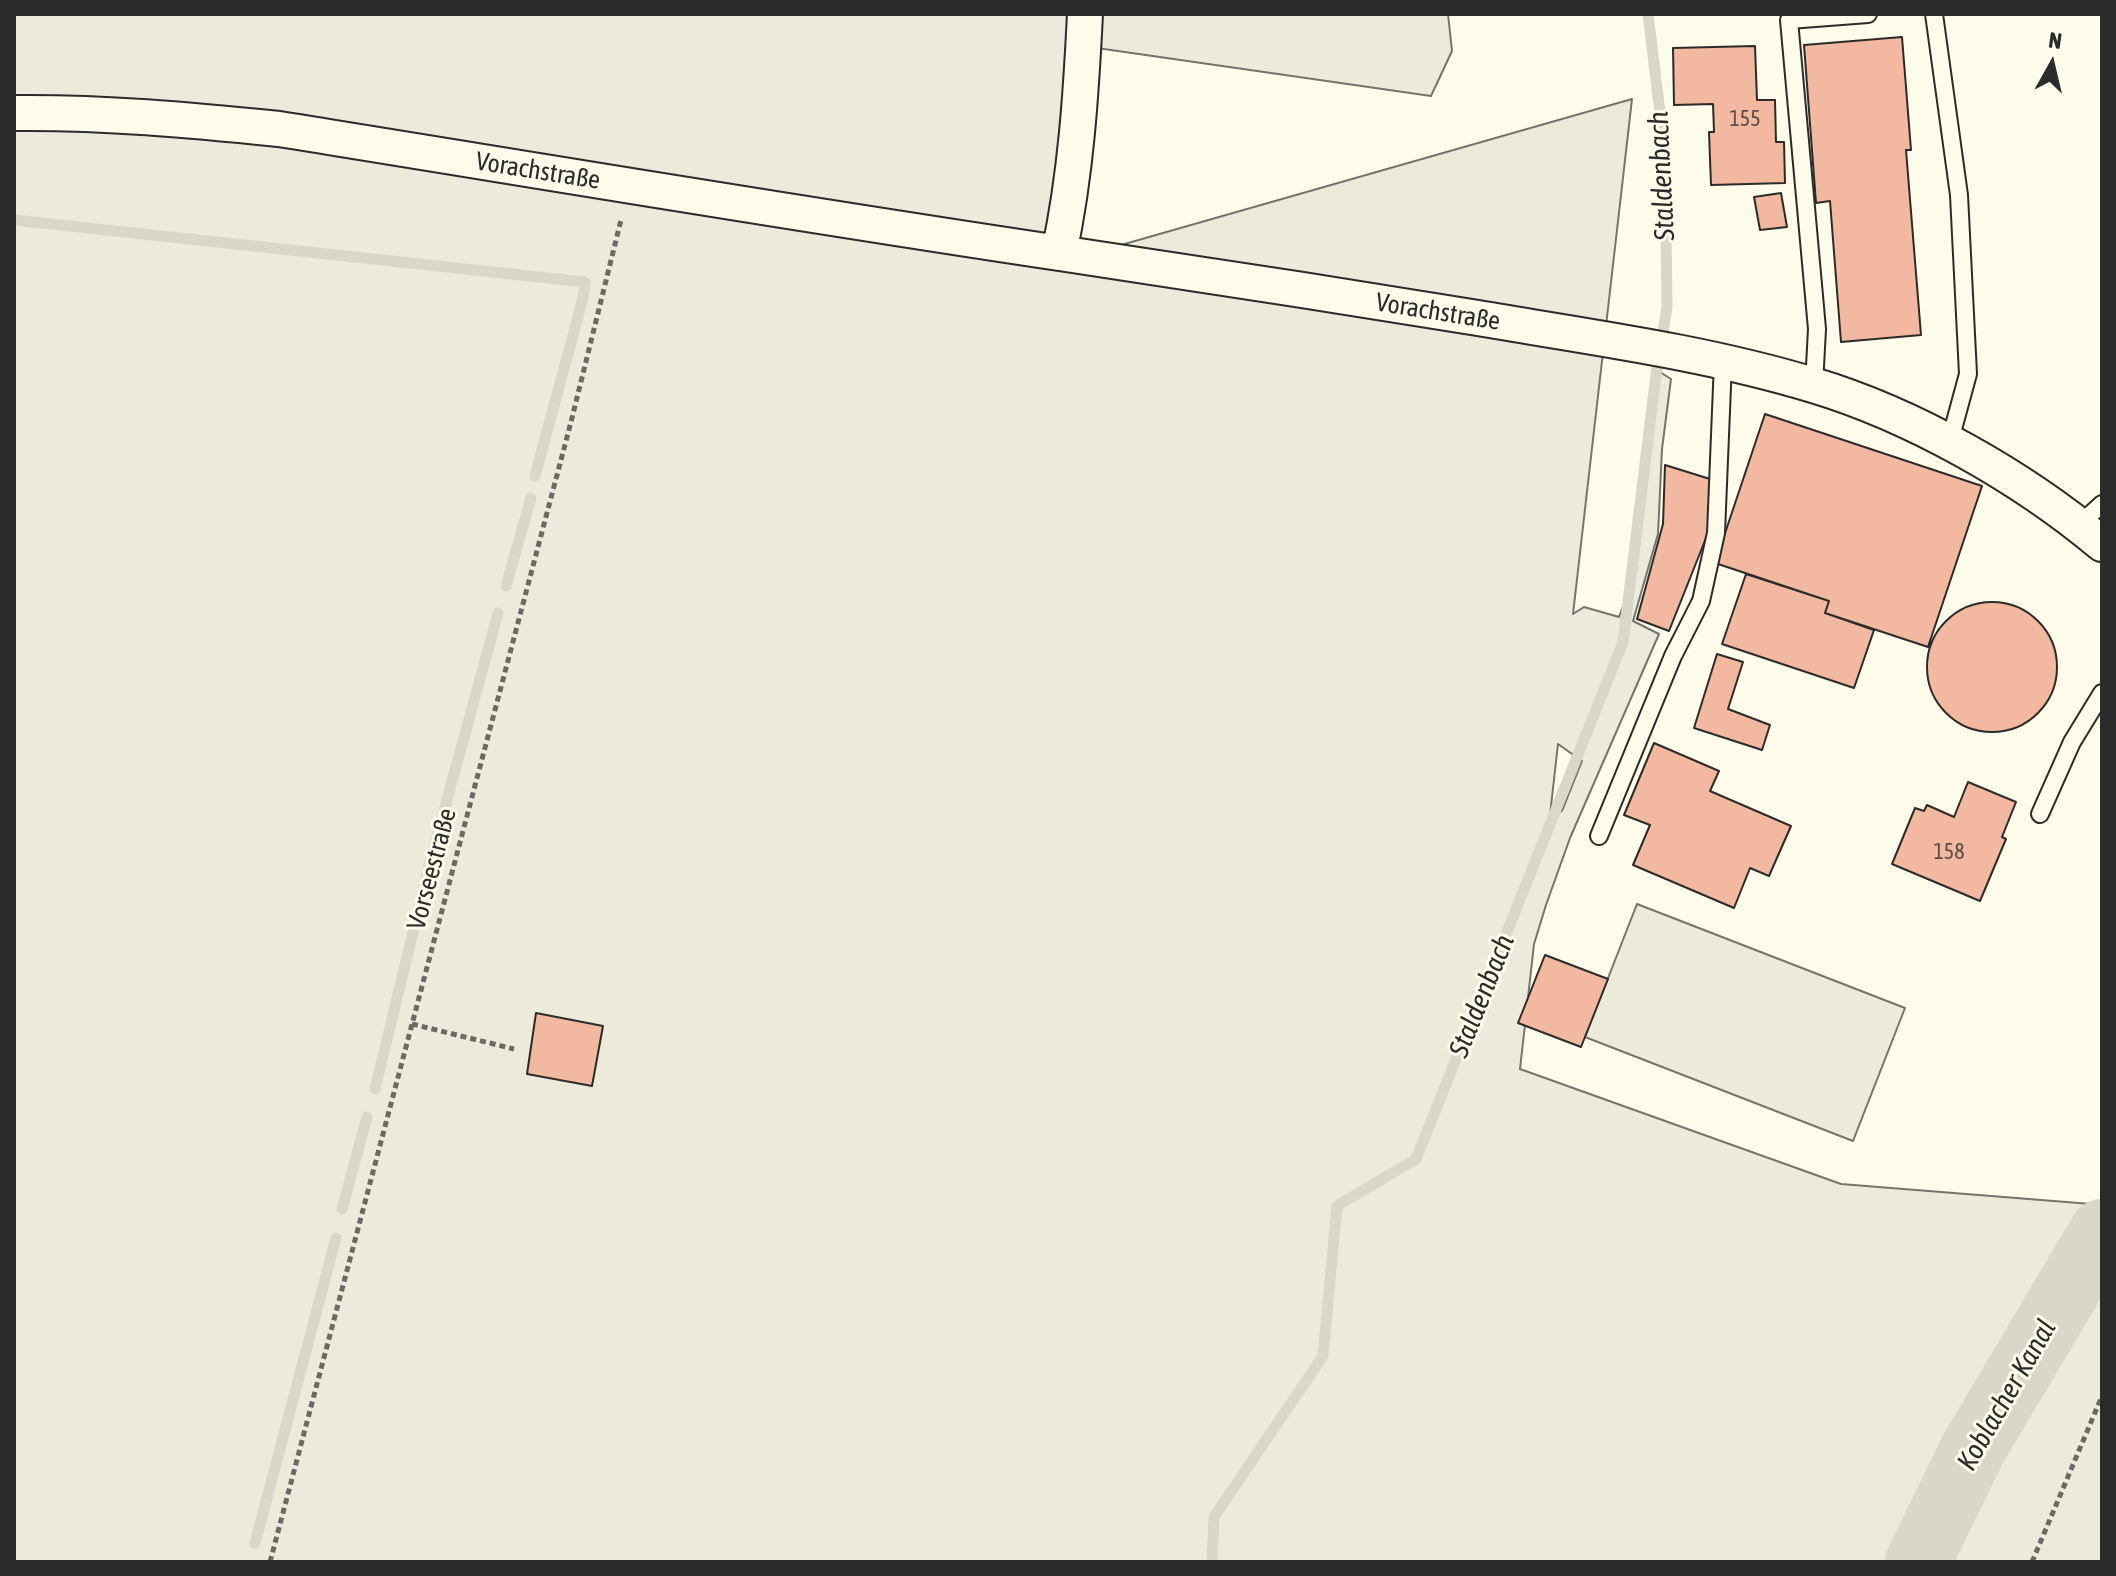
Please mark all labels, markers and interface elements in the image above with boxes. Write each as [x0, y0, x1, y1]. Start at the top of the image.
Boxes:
north arrow [2012, 24, 2092, 104]
text: N [2047, 26, 2064, 54]
house number: 155 [1729, 106, 1761, 132]
water label: Staldenbach [1642, 111, 1682, 241]
street label: Vorachstraße [474, 146, 602, 196]
street label: Vorachstraße [1374, 287, 1502, 337]
street label: Vorseestraße [401, 805, 463, 933]
house number: 158 [1933, 839, 1965, 865]
water label: Staldenbach [1442, 930, 1522, 1062]
water label: Koblacher Kanal [1950, 1314, 2064, 1476]

